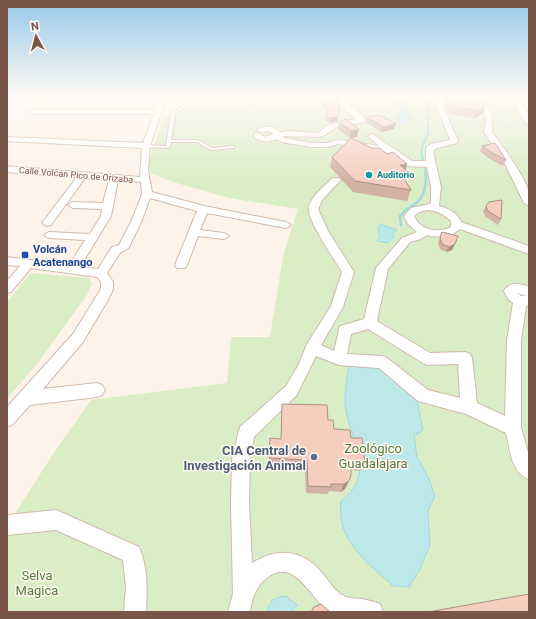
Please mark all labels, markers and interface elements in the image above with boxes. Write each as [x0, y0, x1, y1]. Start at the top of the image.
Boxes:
north arrow [16, 16, 56, 56]
text: N [30, 20, 40, 33]
street label: Calle Volcán Pico de Orizaba [19, 165, 134, 185]
marker: Auditorio [364, 170, 374, 180]
place label: Auditorio [377, 170, 414, 180]
place label: Volcán Acatenango [33, 243, 92, 269]
marker: Volcán Acatenango [20, 250, 30, 260]
park label: Zoológico Guadalajara [338, 441, 408, 471]
place label: CIA Central de Investigación Animal [184, 443, 306, 473]
marker: CIA Central de Investigación Animal [309, 452, 319, 462]
park label: Selva Magica [16, 568, 58, 598]

